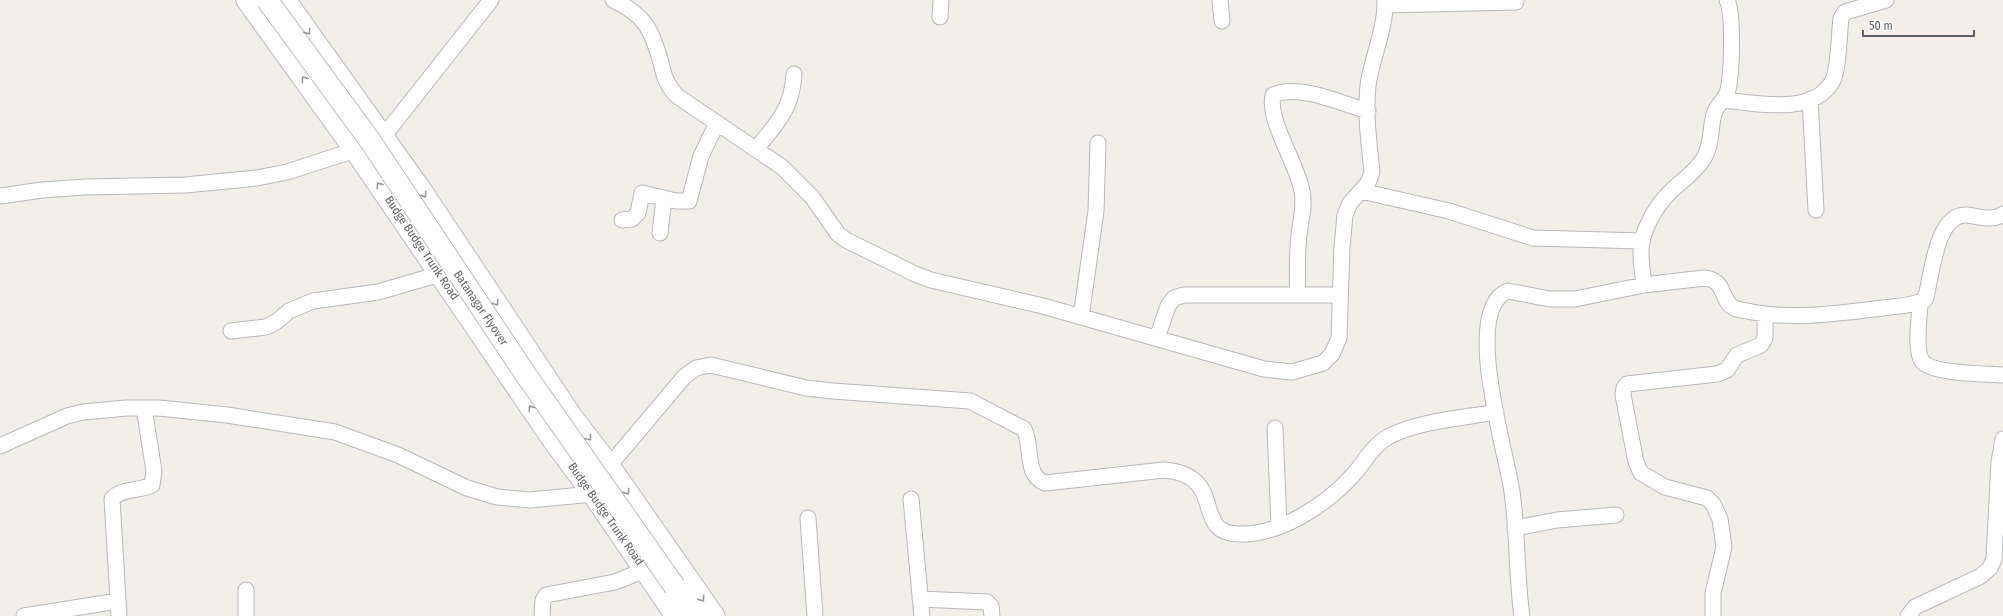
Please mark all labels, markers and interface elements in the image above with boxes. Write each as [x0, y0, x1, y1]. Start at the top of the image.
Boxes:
scale bar [1863, 12, 1974, 38]
text: 50 m [1869, 19, 1893, 33]
one-way arrow [303, 27, 310, 34]
one-way arrow [301, 76, 309, 83]
one-way arrow [376, 182, 384, 189]
one-way arrow [419, 191, 427, 198]
street label: Budge Budge Trunk Road [382, 193, 462, 303]
street label: Batanagar Flyover [451, 268, 512, 349]
one-way arrow [491, 299, 499, 306]
one-way arrow [528, 405, 536, 412]
one-way arrow [584, 434, 591, 441]
street label: Budge Budge Trunk Road [565, 460, 647, 568]
one-way arrow [622, 488, 630, 495]
one-way arrow [697, 594, 704, 601]

